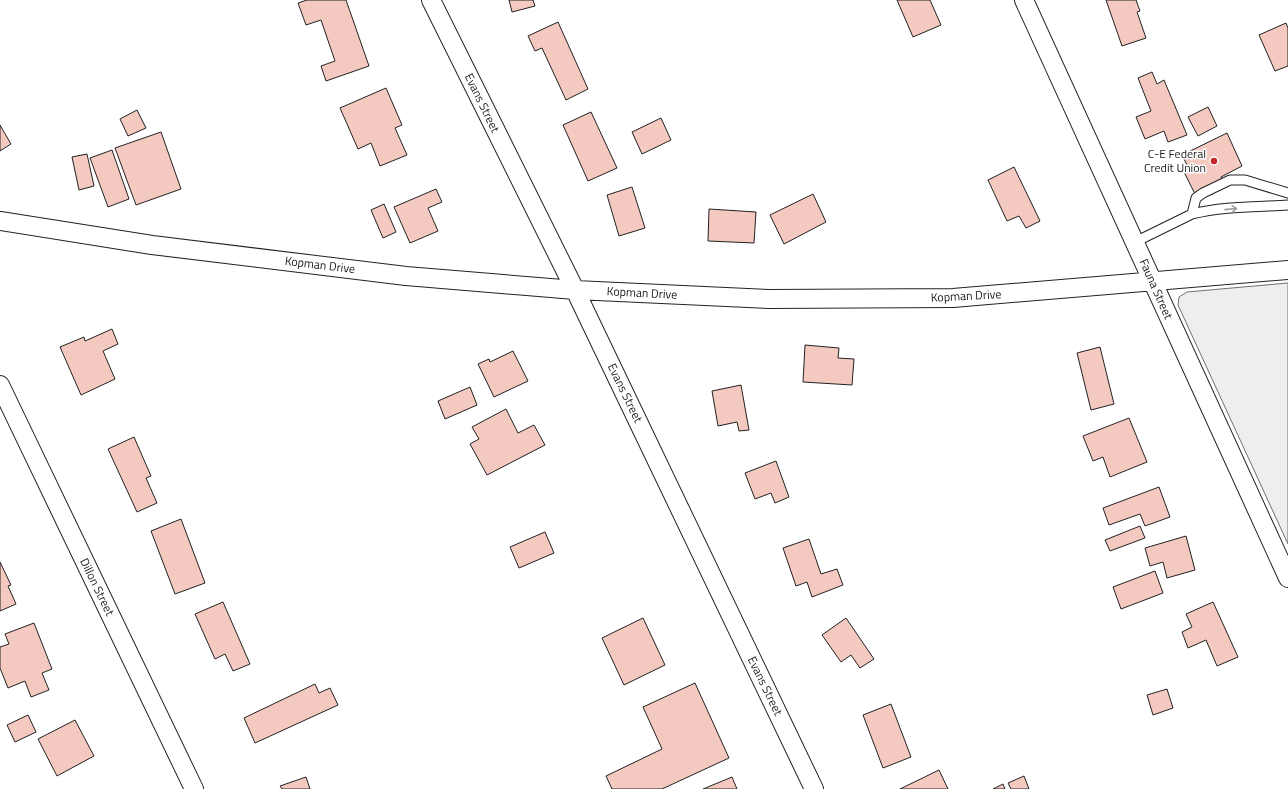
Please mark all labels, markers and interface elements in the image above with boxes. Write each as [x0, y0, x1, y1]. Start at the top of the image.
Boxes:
street label: Evans Street [460, 70, 505, 136]
place label: C-E Federal Credit Union [1144, 144, 1206, 177]
marker: C-E Federal Credit Union [1209, 156, 1219, 166]
one-way arrow [1224, 205, 1237, 212]
street label: Kopman Drive [284, 251, 356, 278]
street label: Fauna Street [1135, 256, 1179, 323]
street label: Kopman Drive [606, 281, 678, 304]
street label: Kopman Drive [930, 284, 1002, 307]
street label: Evans Street [603, 360, 648, 426]
street label: Dillon Street [75, 555, 120, 620]
street label: Evans Street [743, 653, 788, 719]

